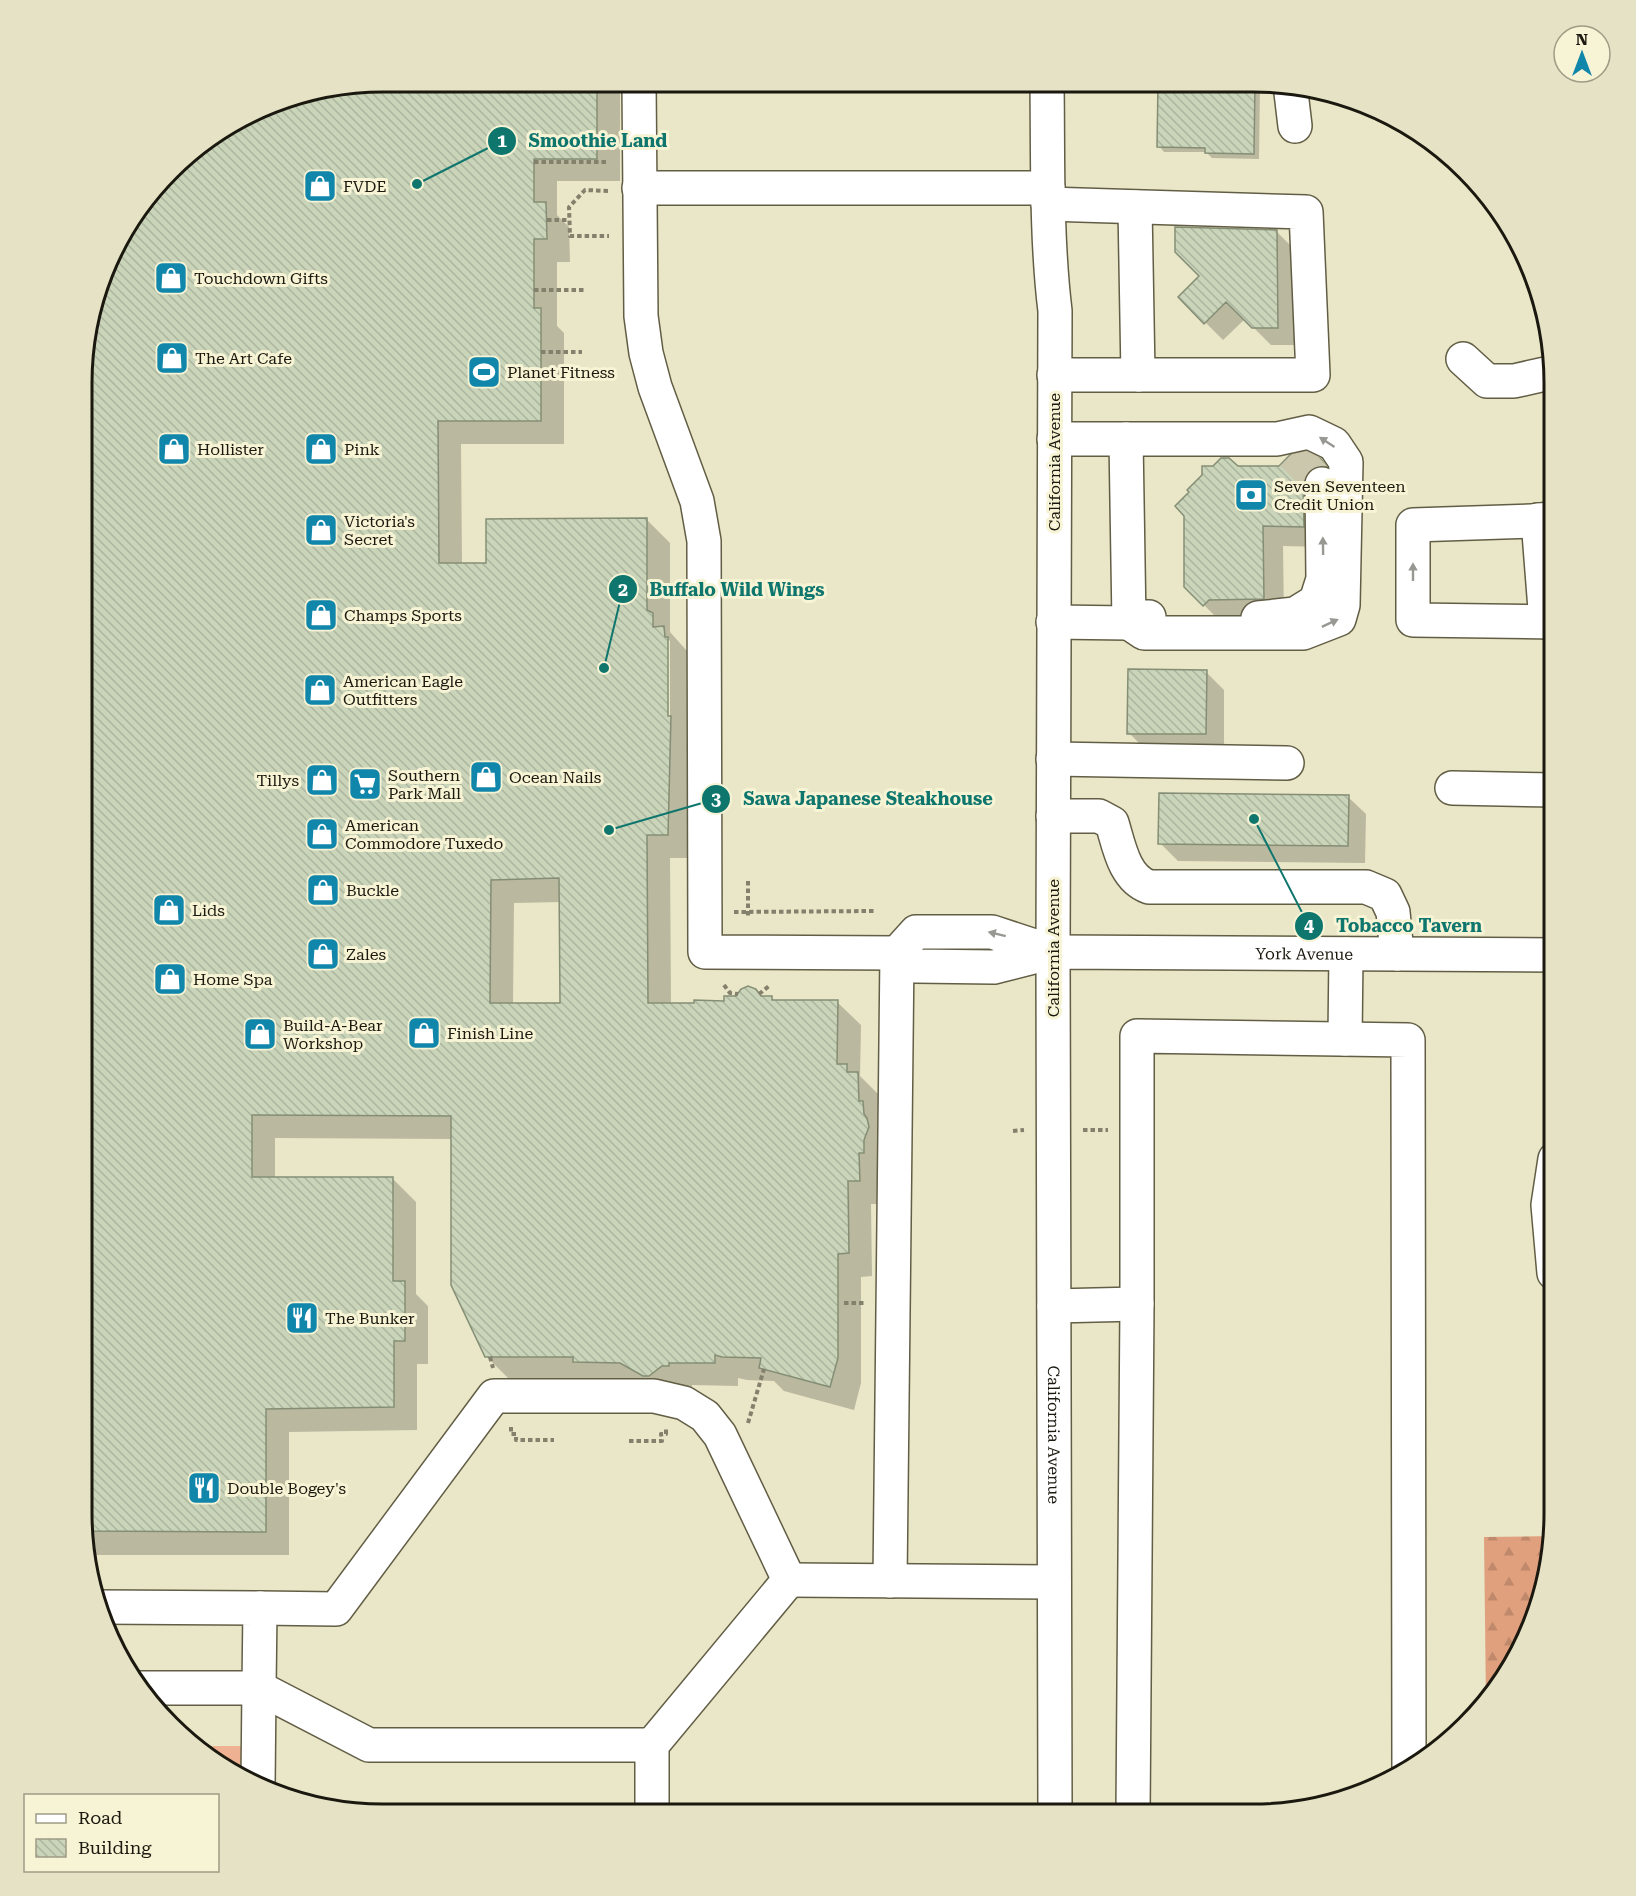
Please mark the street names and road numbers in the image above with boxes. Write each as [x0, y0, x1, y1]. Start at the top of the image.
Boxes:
street label: California Avenue [1045, 393, 1064, 531]
street label: California Avenue [1044, 879, 1063, 1017]
street label: York Avenue [1255, 944, 1353, 963]
street label: California Avenue [1044, 1365, 1064, 1504]

